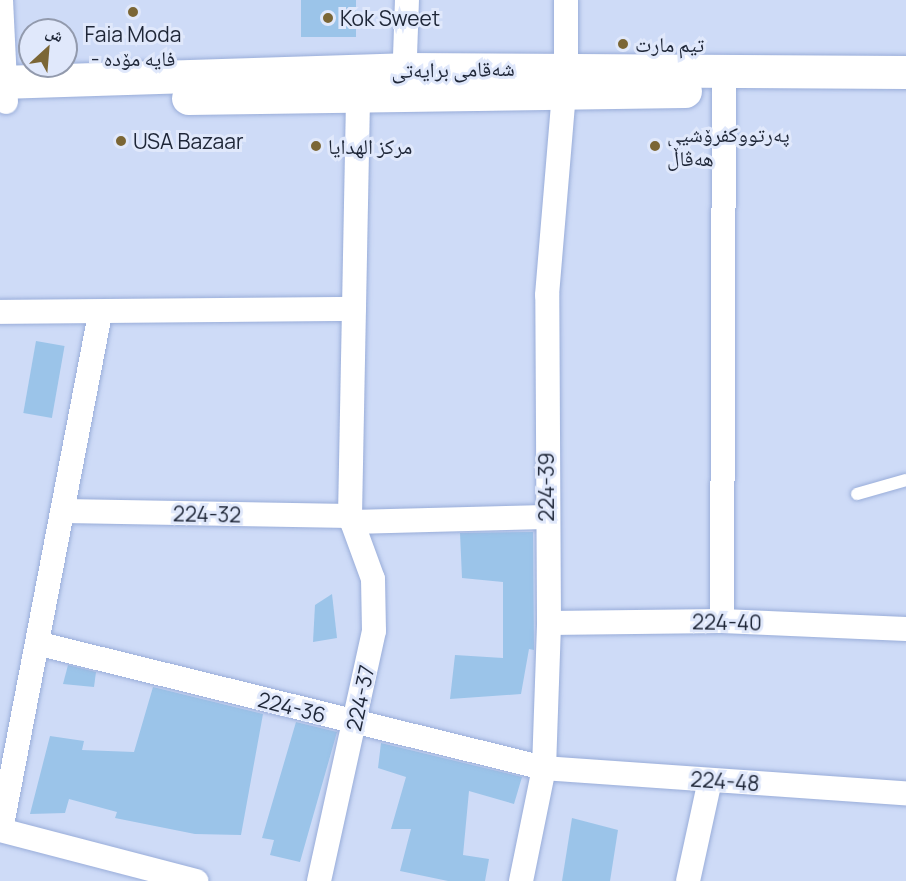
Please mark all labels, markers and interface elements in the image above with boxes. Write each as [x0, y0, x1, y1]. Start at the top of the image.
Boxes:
marker: Faia Moda - فایە مۆدە [126, 5, 140, 19]
place label: Kok Sweet [340, 5, 440, 31]
marker: Kok Sweet [321, 11, 335, 25]
north arrow [18, 18, 78, 78]
text: ش [43, 20, 67, 47]
place label: Faia Moda - فایە مۆدە [85, 21, 181, 71]
place label: تيم مارت [635, 31, 704, 57]
marker: تيم مارت [616, 37, 630, 51]
street label: شەقامی برایەتی [391, 55, 515, 83]
place label: پەرتووکفرۆشیی هەڤاڵ [667, 121, 790, 171]
place label: USA Bazaar [133, 128, 243, 154]
place label: مركز الهدايا [328, 133, 412, 159]
marker: USA Bazaar [114, 134, 128, 148]
marker: مركز الهدايا [309, 139, 323, 153]
marker: پەرتووکفرۆشیی هەڤاڵ [648, 139, 662, 153]
street label: 224-39 [533, 452, 559, 522]
street label: 224-32 [173, 501, 241, 527]
street label: 224-40 [692, 609, 762, 635]
street label: 224-37 [341, 663, 379, 733]
street label: 224-36 [255, 686, 329, 728]
street label: 224-48 [690, 766, 760, 796]

